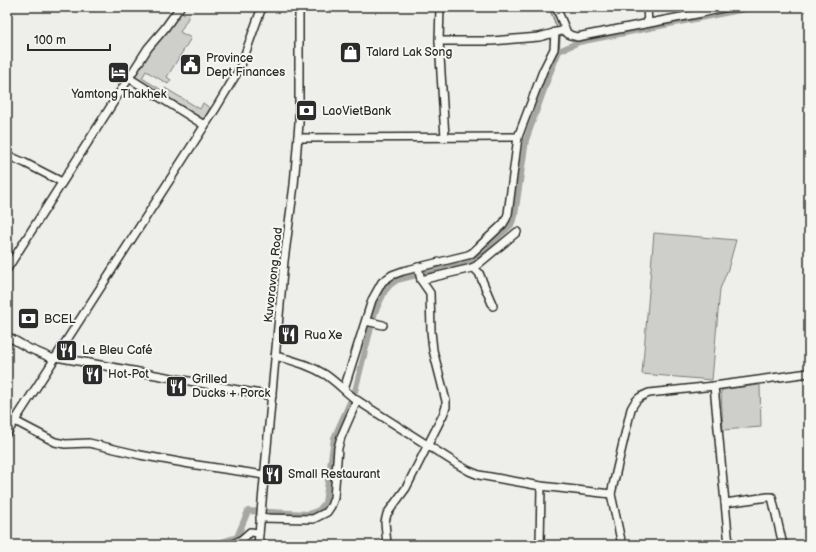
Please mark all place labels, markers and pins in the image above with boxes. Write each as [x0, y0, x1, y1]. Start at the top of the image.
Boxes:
shop icon: Talard Lak Song [337, 39, 363, 65]
place label: Talard Lak Song [366, 45, 452, 60]
place label: Province Dept Finances [206, 51, 285, 80]
public building icon: Province Dept Finances [178, 52, 204, 78]
hotel icon: Yamtong Thakhek [106, 60, 132, 86]
place label: Yamtong Thakhek [70, 87, 167, 102]
bank icon: LaoVietBank [294, 98, 320, 124]
place label: LaoVietBank [322, 104, 391, 119]
bank icon: BCEL [16, 306, 42, 332]
place label: BCEL [44, 312, 76, 327]
restaurant icon: Rua Xe [275, 322, 301, 348]
place label: Rua Xe [304, 328, 342, 343]
restaurant icon: Le Bleu Café [54, 337, 80, 363]
place label: Le Bleu Café [82, 343, 153, 358]
restaurant icon: Hot-Pot [80, 361, 106, 387]
place label: Hot-Pot [108, 367, 149, 382]
place label: Grilled Ducks + Porck [192, 372, 270, 401]
restaurant icon: Grilled Ducks + Porck [163, 373, 189, 399]
restaurant icon: Small Restaurant [260, 461, 286, 487]
place label: Small Restaurant [288, 467, 381, 482]

